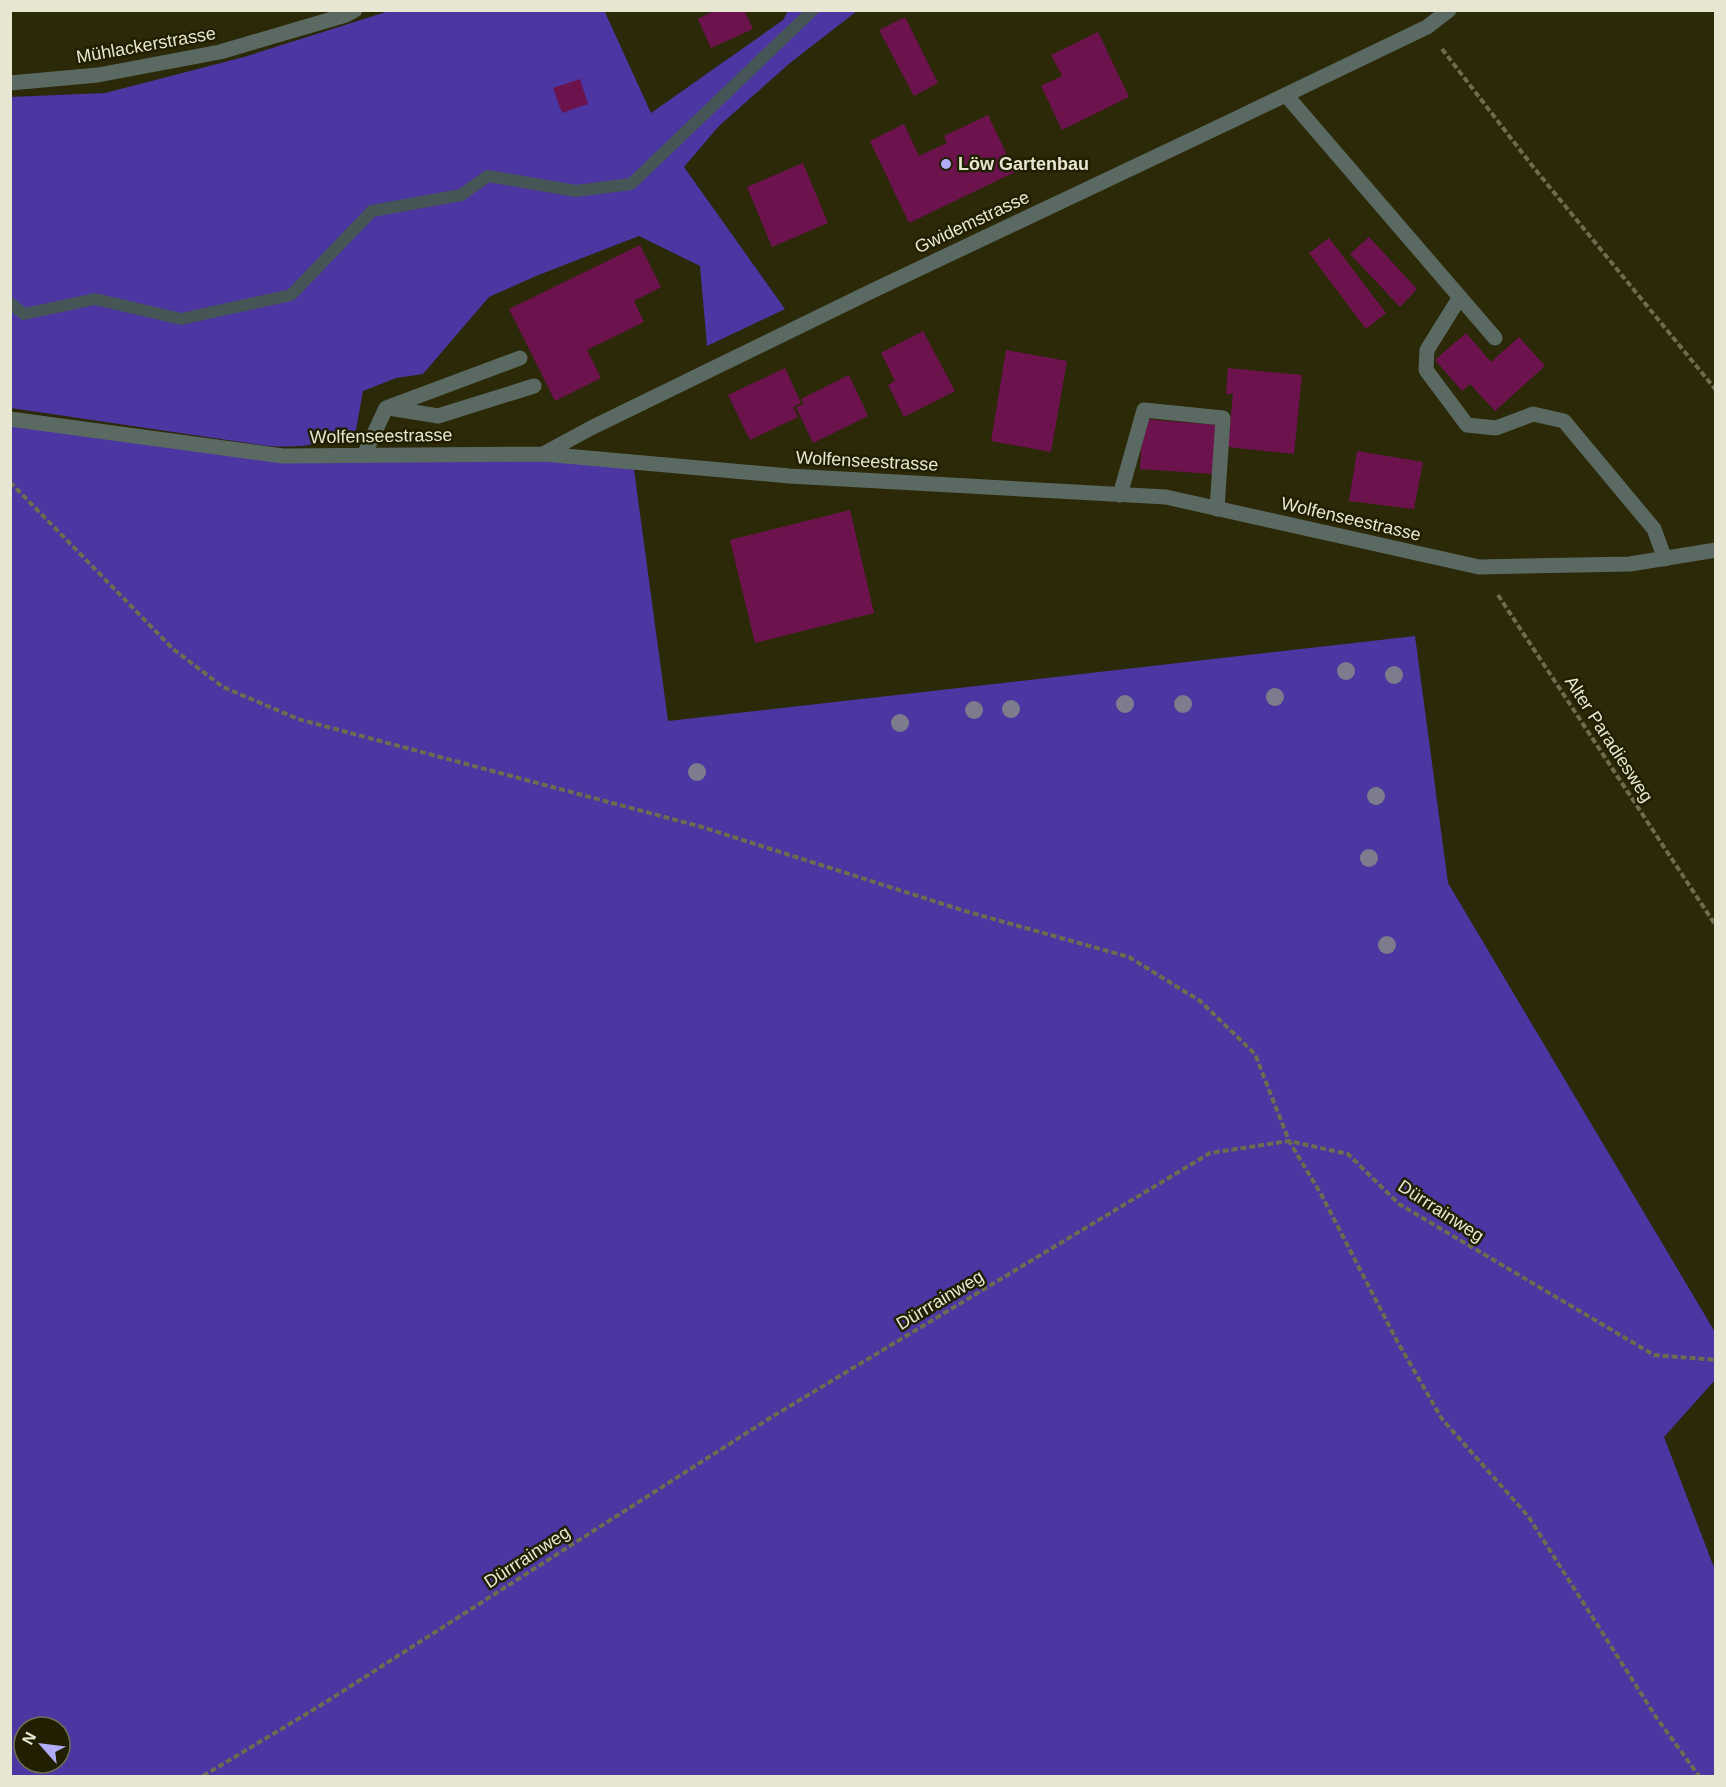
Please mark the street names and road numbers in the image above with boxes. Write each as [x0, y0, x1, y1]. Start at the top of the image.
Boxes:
street label: Mühlackerstrasse [75, 23, 217, 67]
street label: Gwidemstrasse [912, 187, 1032, 257]
street label: Wolfenseestrasse [309, 425, 453, 447]
street label: Wolfenseestrasse [795, 447, 939, 475]
street label: Wolfenseestrasse [1279, 493, 1423, 545]
street label: Alter Paradiesweg [1561, 672, 1657, 806]
street label: Dürrrainweg [1394, 1176, 1488, 1246]
street label: Dürrrainweg [893, 1266, 987, 1334]
street label: Dürrrainweg [480, 1522, 574, 1592]

